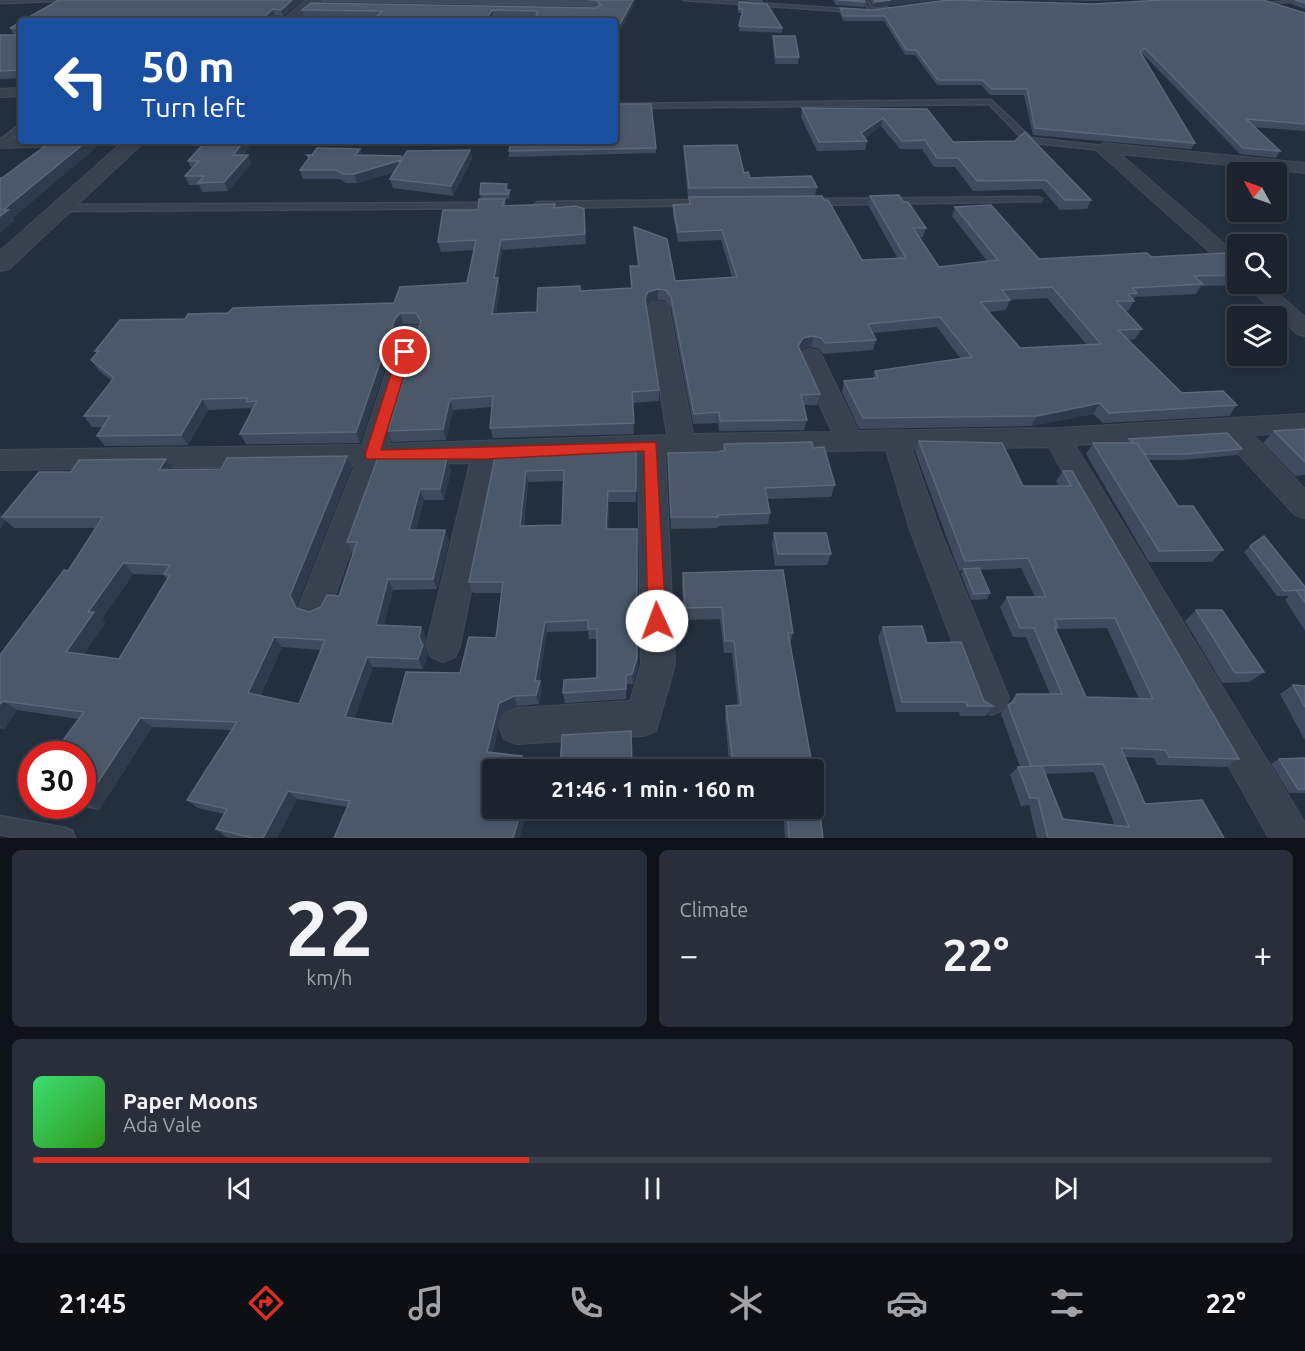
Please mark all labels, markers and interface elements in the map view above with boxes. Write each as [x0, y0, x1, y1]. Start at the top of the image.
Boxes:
icon: left [42, 42, 120, 120]
text: 50 m [141, 43, 235, 90]
text: Turn left [141, 92, 245, 122]
north arrow [1227, 162, 1287, 222]
map controls [1227, 162, 1287, 366]
button: search [1227, 234, 1287, 294]
button: layers [1227, 306, 1287, 366]
pin [379, 326, 430, 377]
icon: arrive [388, 335, 421, 368]
position arrow [625, 589, 689, 653]
speed limit sign: 30 [18, 741, 96, 819]
text: 21:46 · 1 min · 160 m [551, 776, 755, 801]
text: 22 [285, 883, 373, 971]
text: Climate [680, 898, 748, 921]
text: 22° [942, 929, 1009, 980]
text: − [680, 936, 698, 973]
text: + [1253, 936, 1272, 973]
text: km/h [306, 966, 352, 989]
text: Paper Moons [123, 1088, 258, 1113]
text: Ada Vale [123, 1113, 201, 1136]
icon: previous [223, 1172, 256, 1205]
icon: pause [636, 1172, 669, 1205]
icon: next [1049, 1172, 1082, 1205]
icon: directions [245, 1282, 287, 1324]
icon: music [405, 1282, 447, 1324]
icon: phone [565, 1282, 607, 1324]
icon: climate [725, 1282, 767, 1324]
icon: car [886, 1282, 928, 1324]
icon: filters [1046, 1282, 1088, 1324]
text: 21:45 [59, 1288, 127, 1318]
text: 22° [1206, 1288, 1246, 1318]

